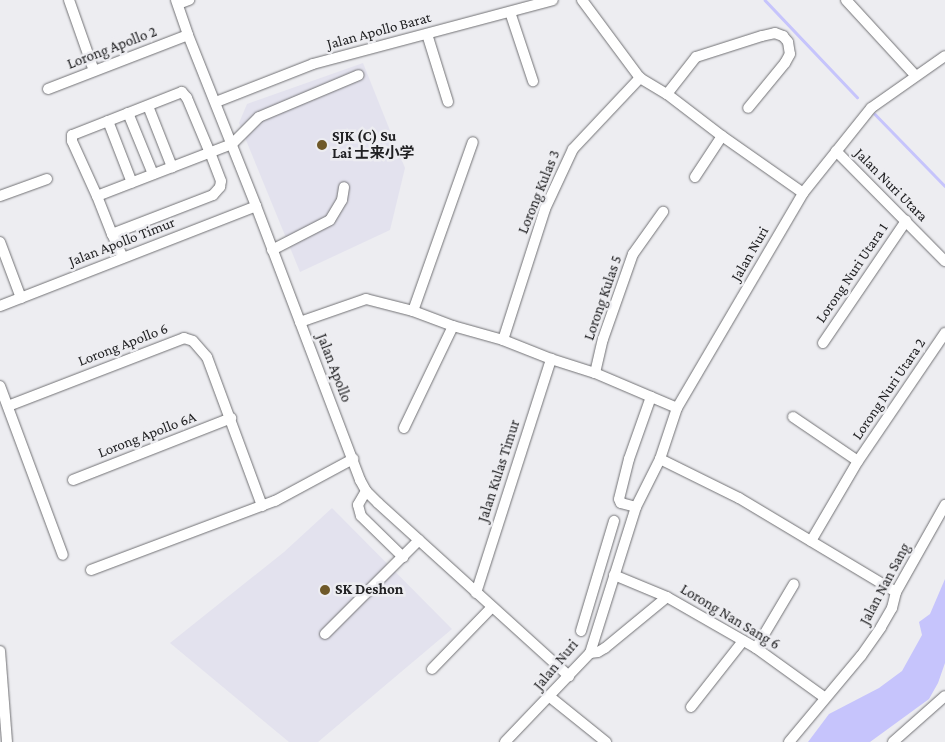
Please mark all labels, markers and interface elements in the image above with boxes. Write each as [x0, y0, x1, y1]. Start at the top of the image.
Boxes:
street label: Jalan Apollo Barat [325, 8, 433, 54]
street label: Lorong Apollo 2 [65, 23, 159, 73]
place label: SJK (C) Su Lai 士来小学 [332, 127, 415, 162]
marker: SJK (C) Su Lai 士来小学 [316, 139, 328, 151]
street label: Jalan Nuri Utara [851, 145, 931, 225]
street label: Lorong Kulas 3 [514, 148, 564, 236]
street label: Jalan Apollo Timur [66, 213, 178, 271]
street label: Lorong Nuri Utara 1 [812, 220, 892, 326]
street label: Jalan Nuri [727, 223, 773, 285]
street label: Lorong Kulas 5 [580, 253, 626, 343]
street label: Lorong Apollo 6 [75, 320, 171, 370]
street label: Jalan Apollo [313, 331, 355, 405]
street label: Lorong Nuri Utara 2 [848, 335, 930, 443]
street label: Lorong Apollo 6A [95, 408, 199, 462]
street label: Jalan Kulas Timur [474, 418, 524, 524]
street label: Jalan Nan Sang [856, 540, 914, 628]
street label: Lorong Nan Sang 6 [677, 580, 783, 654]
place label: SK Deshon [335, 581, 403, 599]
marker: SK Deshon [319, 584, 331, 596]
street label: Jalan Nuri [530, 636, 582, 694]

